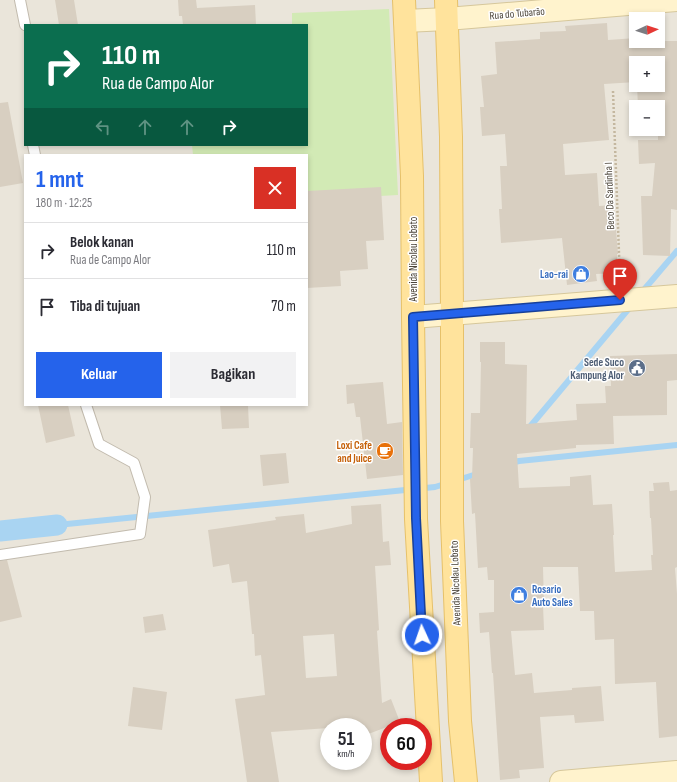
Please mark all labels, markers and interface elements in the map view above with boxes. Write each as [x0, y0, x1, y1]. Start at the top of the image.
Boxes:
street label: Rua do Tubarão [489, 5, 546, 22]
north arrow [629, 12, 665, 48]
map controls [629, 12, 665, 136]
text: 110 m [102, 39, 160, 72]
icon: right [36, 40, 88, 92]
button: + [629, 56, 665, 92]
text: Rua de Campo Alor [102, 73, 214, 94]
button: − [629, 100, 665, 136]
icon: left [92, 116, 114, 138]
icon: ahead [134, 116, 156, 138]
icon: ahead [176, 116, 198, 138]
icon: right [218, 116, 240, 138]
street label: Beco Da Sardinha I [602, 162, 617, 230]
text: 1 mnt [36, 165, 84, 194]
button: close [254, 167, 296, 209]
text: 180 m · 12:25 [36, 195, 92, 211]
street label: Avenida Nicolau Lobato [407, 216, 420, 302]
text: Belok kanan [70, 233, 134, 252]
icon: right [36, 240, 58, 262]
text: 110 m [267, 241, 296, 260]
text: Rua de Campo Alor [70, 252, 151, 268]
pin [603, 259, 637, 300]
shop icon: Lao-rai [571, 264, 591, 284]
icon: arrive [609, 265, 631, 287]
place label: Lao-rai [540, 268, 568, 281]
icon: arrive [36, 296, 58, 318]
text: Tiba di tujuan [70, 297, 140, 316]
text: 70 m [271, 297, 296, 316]
button: Keluar [36, 352, 162, 398]
button: Bagikan [170, 352, 296, 398]
place label: Sede Suco Kampung Alor [570, 356, 625, 382]
public building icon: Sede Suco Kampung Alor [627, 358, 647, 378]
place label: Loxi Cafe and Juice [337, 439, 372, 465]
cafe icon: Loxi Cafe and Juice [375, 441, 395, 461]
street label: Avenida Nicolau Lobato [448, 540, 464, 627]
place label: Rosario Auto Sales [531, 583, 573, 609]
shop icon: Rosario Auto Sales [509, 585, 529, 605]
position arrow [401, 614, 443, 656]
speed limit sign: 60 [380, 718, 432, 770]
text: 51 [338, 727, 354, 751]
text: km/h [337, 748, 355, 760]

